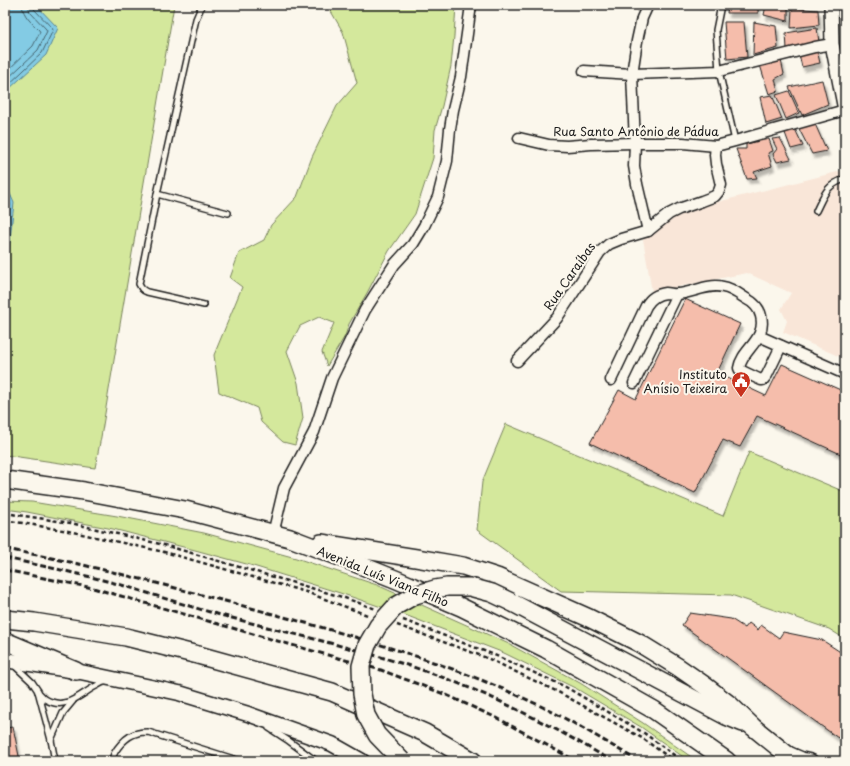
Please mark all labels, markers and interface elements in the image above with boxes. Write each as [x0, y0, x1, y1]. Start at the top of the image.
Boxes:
street label: Rua Santo Antônio de Pádua [553, 122, 719, 140]
street label: Rua Caraíbas [539, 238, 599, 314]
place label: Instituto Anísio Teixeira [643, 365, 727, 397]
public building icon: Instituto Anísio Teixeira [730, 370, 752, 398]
street label: Avenida Luís Viana Filho [315, 541, 452, 611]

